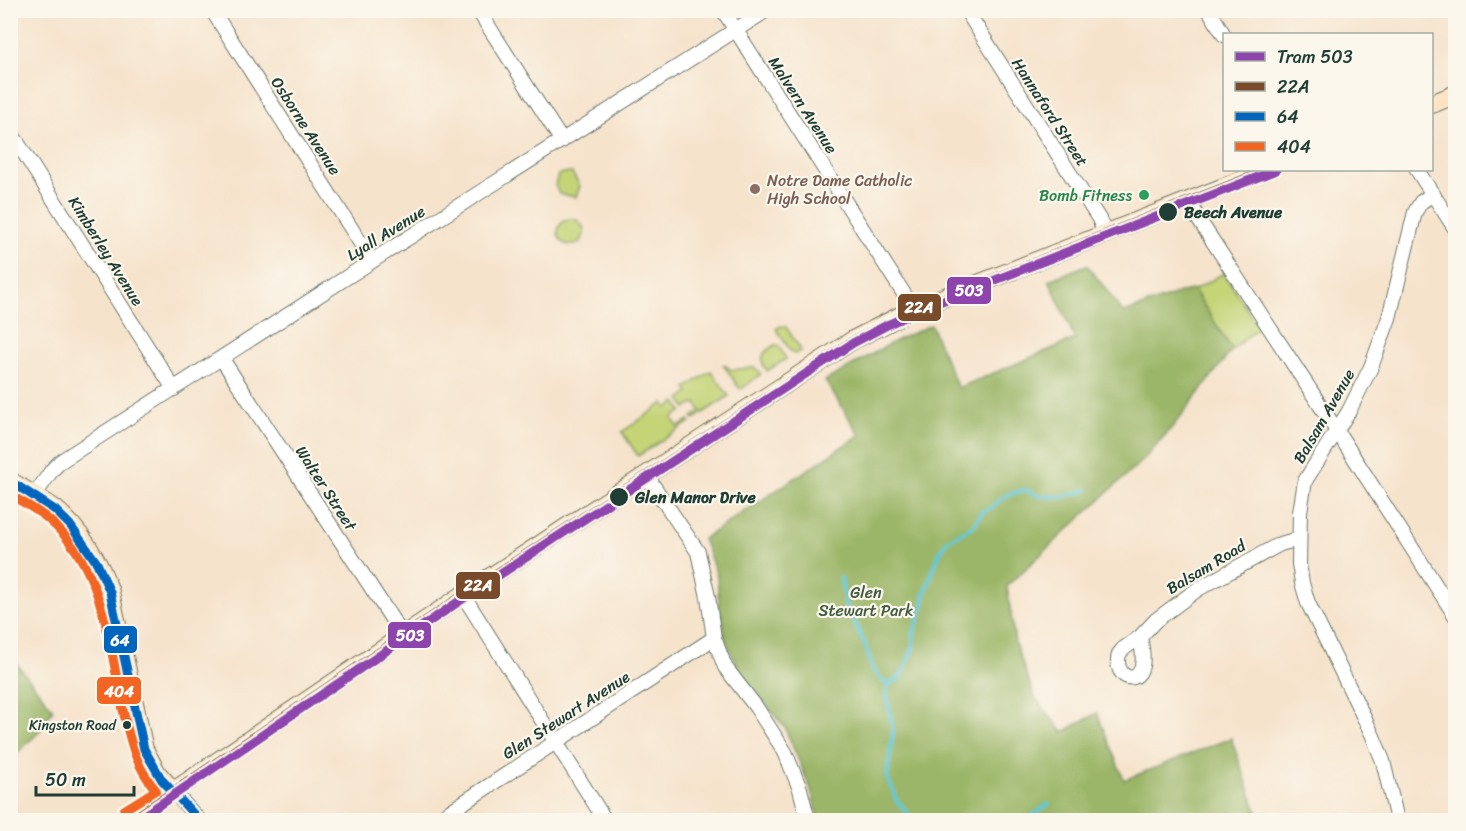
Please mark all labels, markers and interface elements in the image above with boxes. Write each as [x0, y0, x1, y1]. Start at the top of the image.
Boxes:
legend [1223, 33, 1433, 171]
text: Tram 503 [1277, 41, 1353, 73]
street label: Malvern Avenue [760, 50, 846, 160]
street label: Hannaford Street [1004, 52, 1096, 172]
street label: Osborne Avenue [263, 71, 349, 181]
text: 22A [1277, 71, 1310, 103]
text: 64 [1277, 101, 1298, 133]
text: 404 [1277, 131, 1311, 163]
place label: Notre Dame Catholic High School [767, 166, 912, 213]
place label: Bomb Fitness [1039, 181, 1132, 210]
marker: Notre Dame Catholic High School [748, 182, 762, 196]
marker: Bomb Fitness [1137, 188, 1151, 202]
street label: Kimberley Avenue [60, 190, 152, 312]
street label: Lyall Avenue [341, 197, 431, 269]
place label: Beech Avenue [1184, 198, 1283, 227]
marker: Beech Avenue [1157, 201, 1179, 223]
line badge: 503 [946, 276, 992, 305]
text: 503 [955, 276, 984, 305]
line badge: 22A [897, 293, 942, 322]
text: 22A [904, 293, 933, 322]
street label: Balsam Avenue [1285, 363, 1363, 469]
street label: Walter Street [287, 439, 365, 537]
place label: Glen Manor Drive [634, 483, 757, 512]
marker: Glen Manor Drive [608, 486, 630, 508]
street label: Balsam Road [1161, 531, 1253, 602]
line badge: 22A [455, 571, 501, 600]
text: 22A [463, 571, 492, 600]
park label: Glen Stewart Park [819, 578, 913, 625]
line badge: 503 [387, 621, 432, 649]
text: 503 [396, 621, 425, 650]
line badge: 64 [103, 625, 138, 654]
text: 64 [109, 626, 130, 655]
street label: Glen Stewart Avenue [496, 662, 636, 767]
line badge: 404 [96, 676, 142, 705]
text: 404 [103, 677, 134, 706]
place label: Kingston Road [29, 713, 118, 738]
marker: Kingston Road [121, 719, 133, 731]
scale bar [36, 759, 134, 797]
text: 50 m [45, 764, 86, 796]

